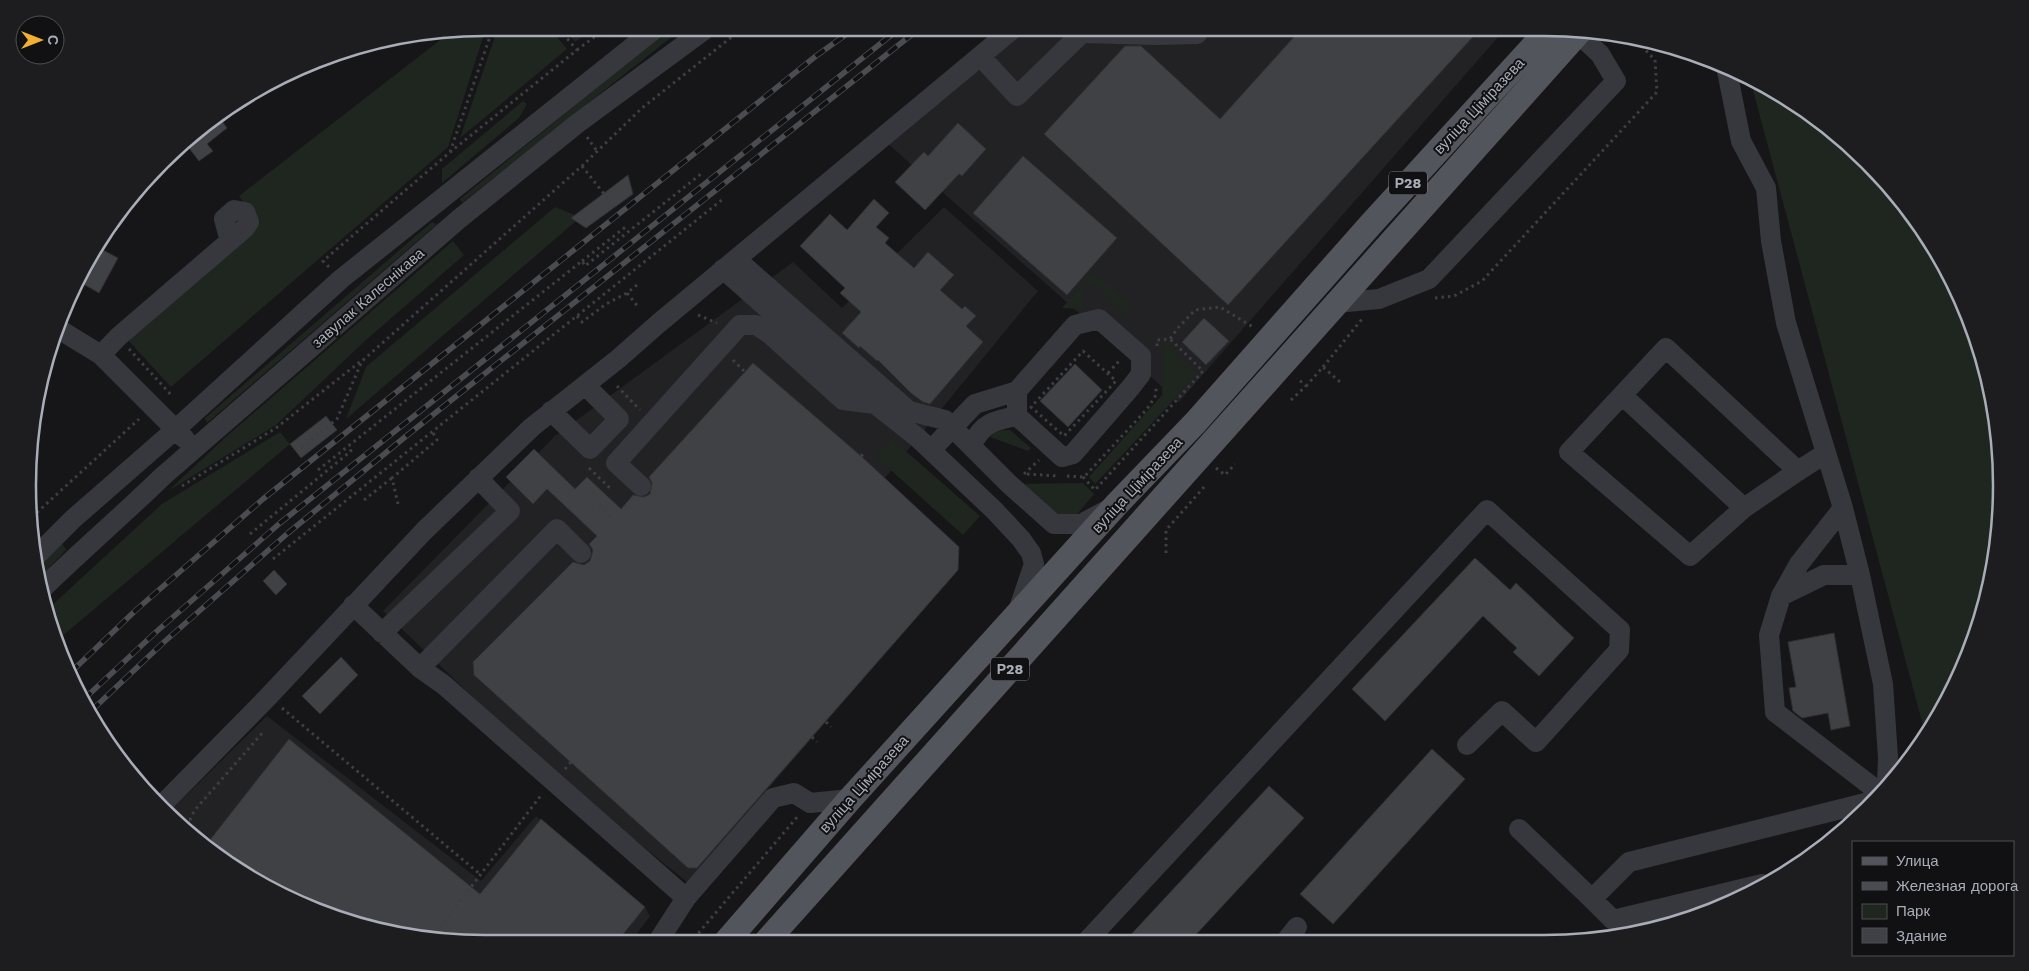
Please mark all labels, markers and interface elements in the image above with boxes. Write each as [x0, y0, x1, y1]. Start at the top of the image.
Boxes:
north arrow [15, 15, 65, 65]
text: С [45, 35, 61, 45]
street label: вуліца Ціміразева [1430, 54, 1529, 158]
road number: Р28 [1389, 172, 1427, 194]
street label: завулак Калеснікава [308, 244, 429, 352]
street label: вуліца Ціміразева [1088, 433, 1187, 537]
road number: Р28 [991, 658, 1029, 681]
street label: вуліца Ціміразева [816, 731, 913, 836]
legend [1852, 841, 2014, 956]
text: Улица [1896, 852, 1939, 870]
text: Железная дорога [1896, 877, 2019, 895]
text: Парк [1896, 902, 1930, 920]
text: Здание [1896, 927, 1947, 945]

